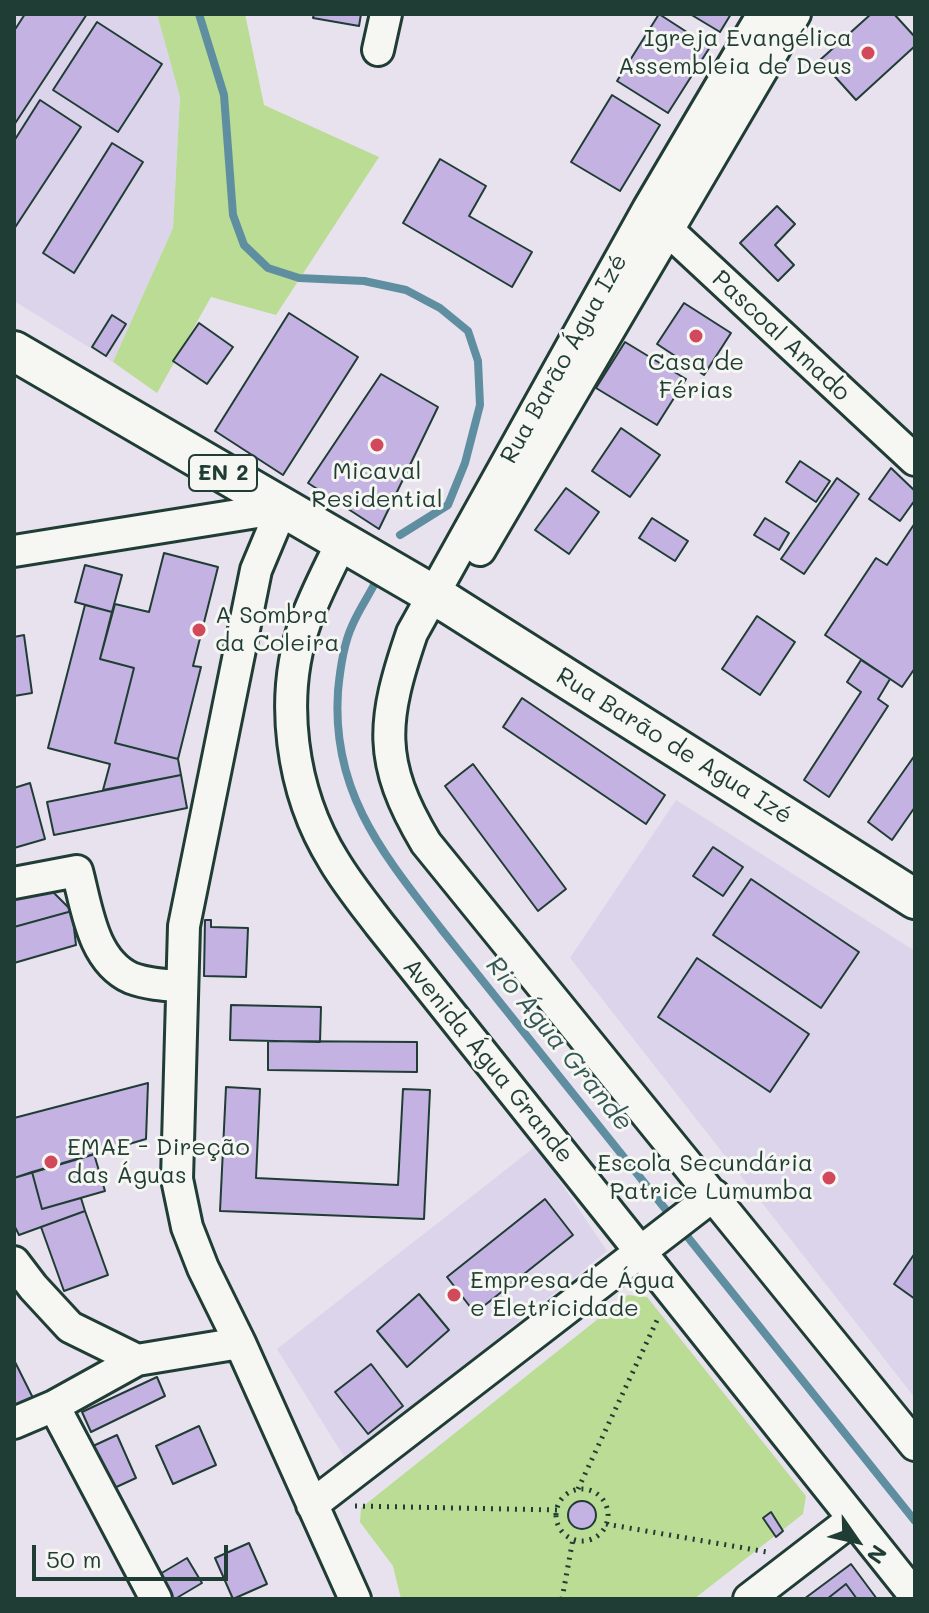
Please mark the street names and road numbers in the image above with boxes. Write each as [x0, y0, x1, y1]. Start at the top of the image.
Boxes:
street label: Rua Barão Água Izé [494, 249, 634, 469]
street label: Pascoal Amado [706, 265, 856, 407]
road number: EN 2 [189, 455, 257, 491]
street label: Rua Barão de Agua Izé [551, 662, 797, 830]
street label: Avenida Água Grande [397, 953, 579, 1169]

